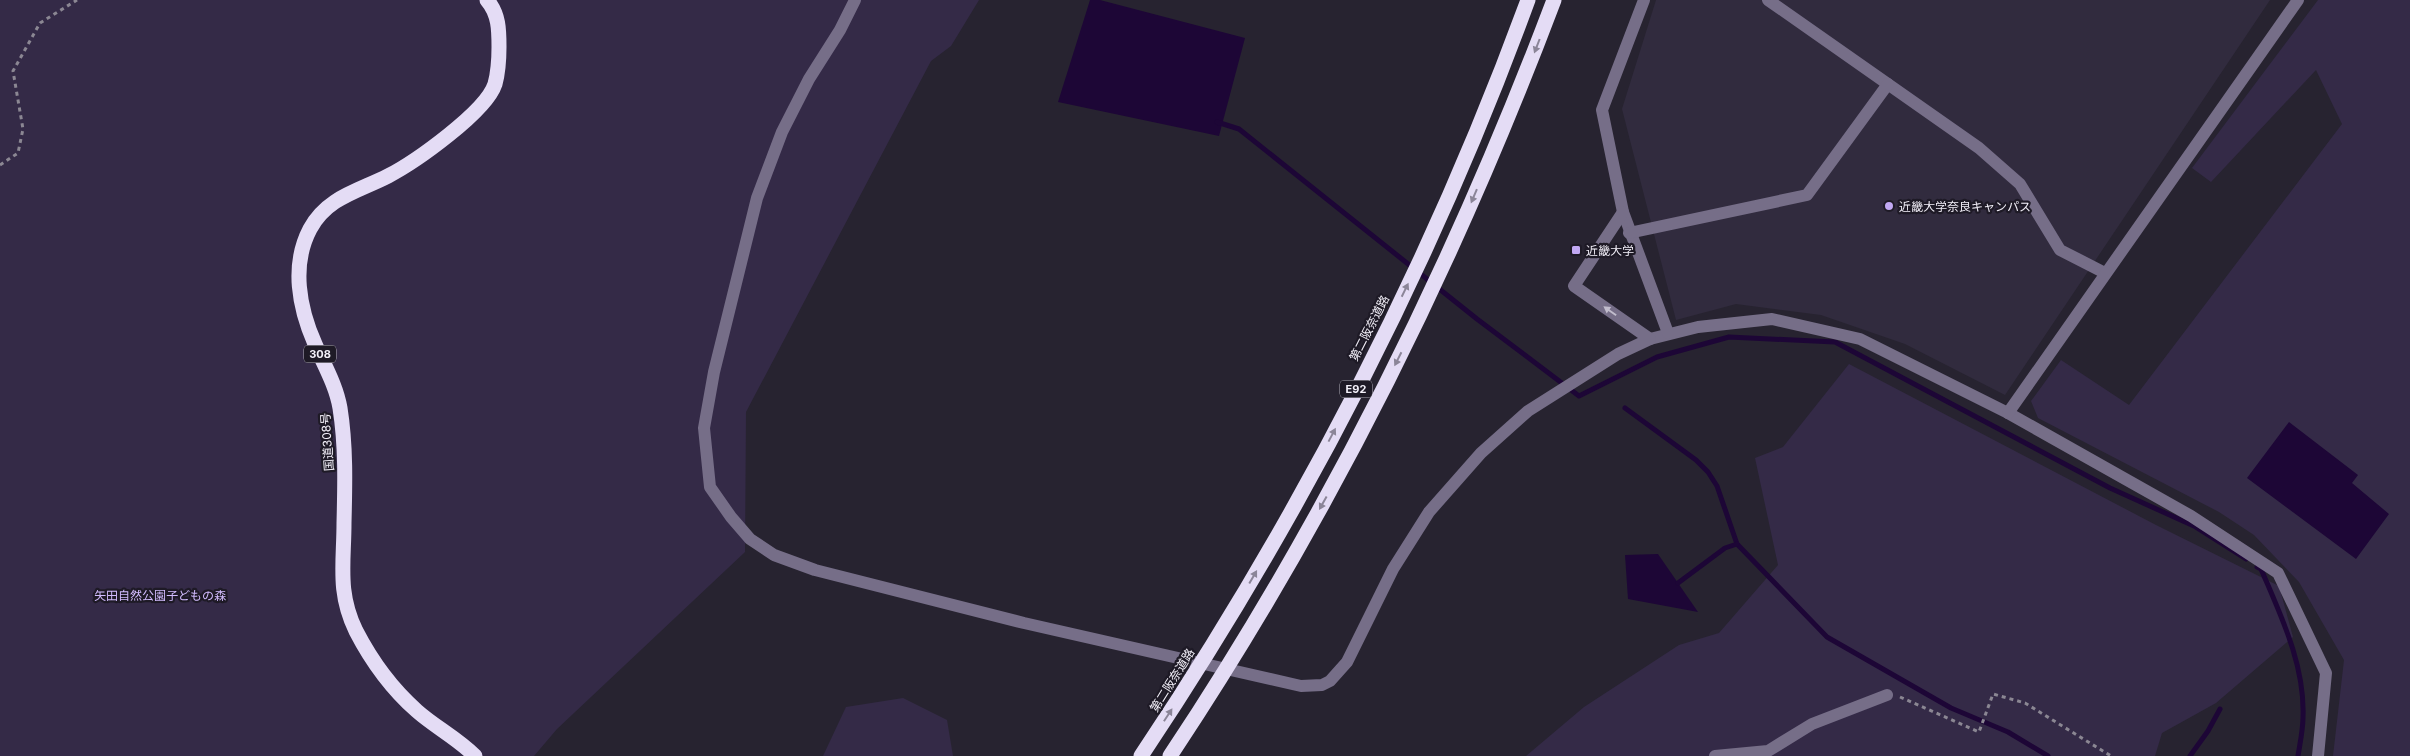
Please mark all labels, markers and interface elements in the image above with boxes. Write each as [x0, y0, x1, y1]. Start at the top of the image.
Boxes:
one-way arrow [1533, 38, 1540, 53]
one-way arrow [1470, 189, 1478, 203]
place label: 近畿大学奈良キャンパス [1899, 199, 2031, 214]
marker: 近畿大学奈良キャンパス [1883, 200, 1895, 212]
place label: 近畿大学 [1586, 243, 1634, 258]
marker: 近畿大学 [1570, 244, 1582, 256]
one-way arrow [1401, 283, 1409, 297]
street label: 第二阪奈道路 [1346, 293, 1392, 363]
one-way arrow [1603, 306, 1617, 316]
road number: 308 [304, 346, 336, 362]
one-way arrow [1394, 351, 1402, 366]
road number: E92 [1340, 380, 1372, 398]
street label: 国道308号 [317, 412, 337, 472]
one-way arrow [1328, 427, 1336, 442]
one-way arrow [1319, 495, 1327, 510]
one-way arrow [1249, 570, 1257, 584]
park label: 矢田自然公園子どもの森 [94, 588, 226, 603]
street label: 第二阪奈道路 [1147, 645, 1197, 715]
one-way arrow [1163, 709, 1173, 722]

